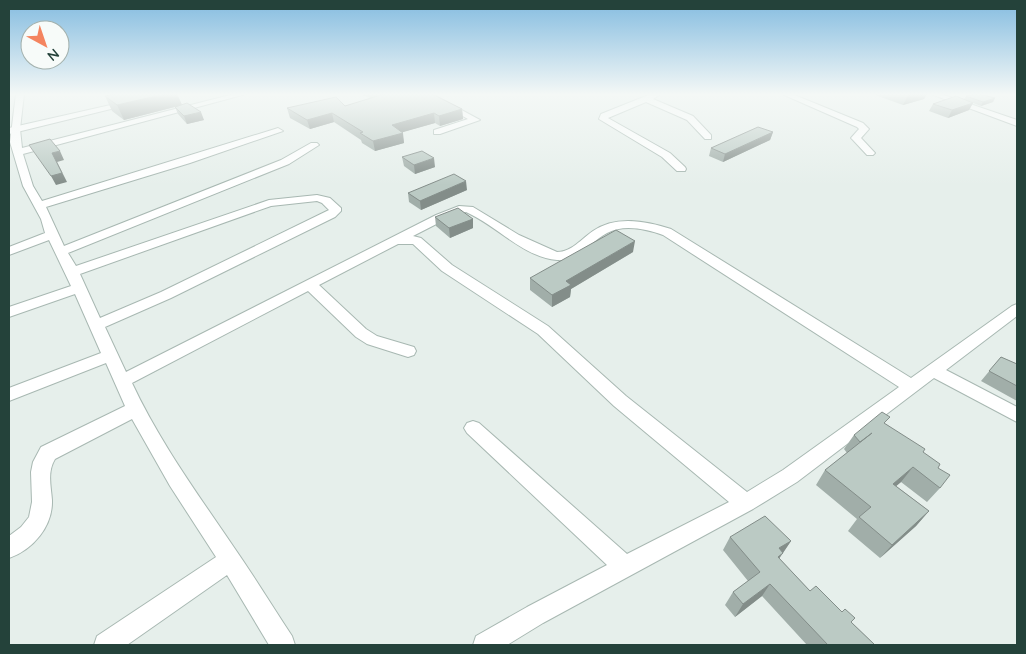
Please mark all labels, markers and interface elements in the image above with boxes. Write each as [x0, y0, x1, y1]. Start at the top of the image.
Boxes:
north arrow [20, 20, 70, 70]
text: N [44, 45, 63, 65]

